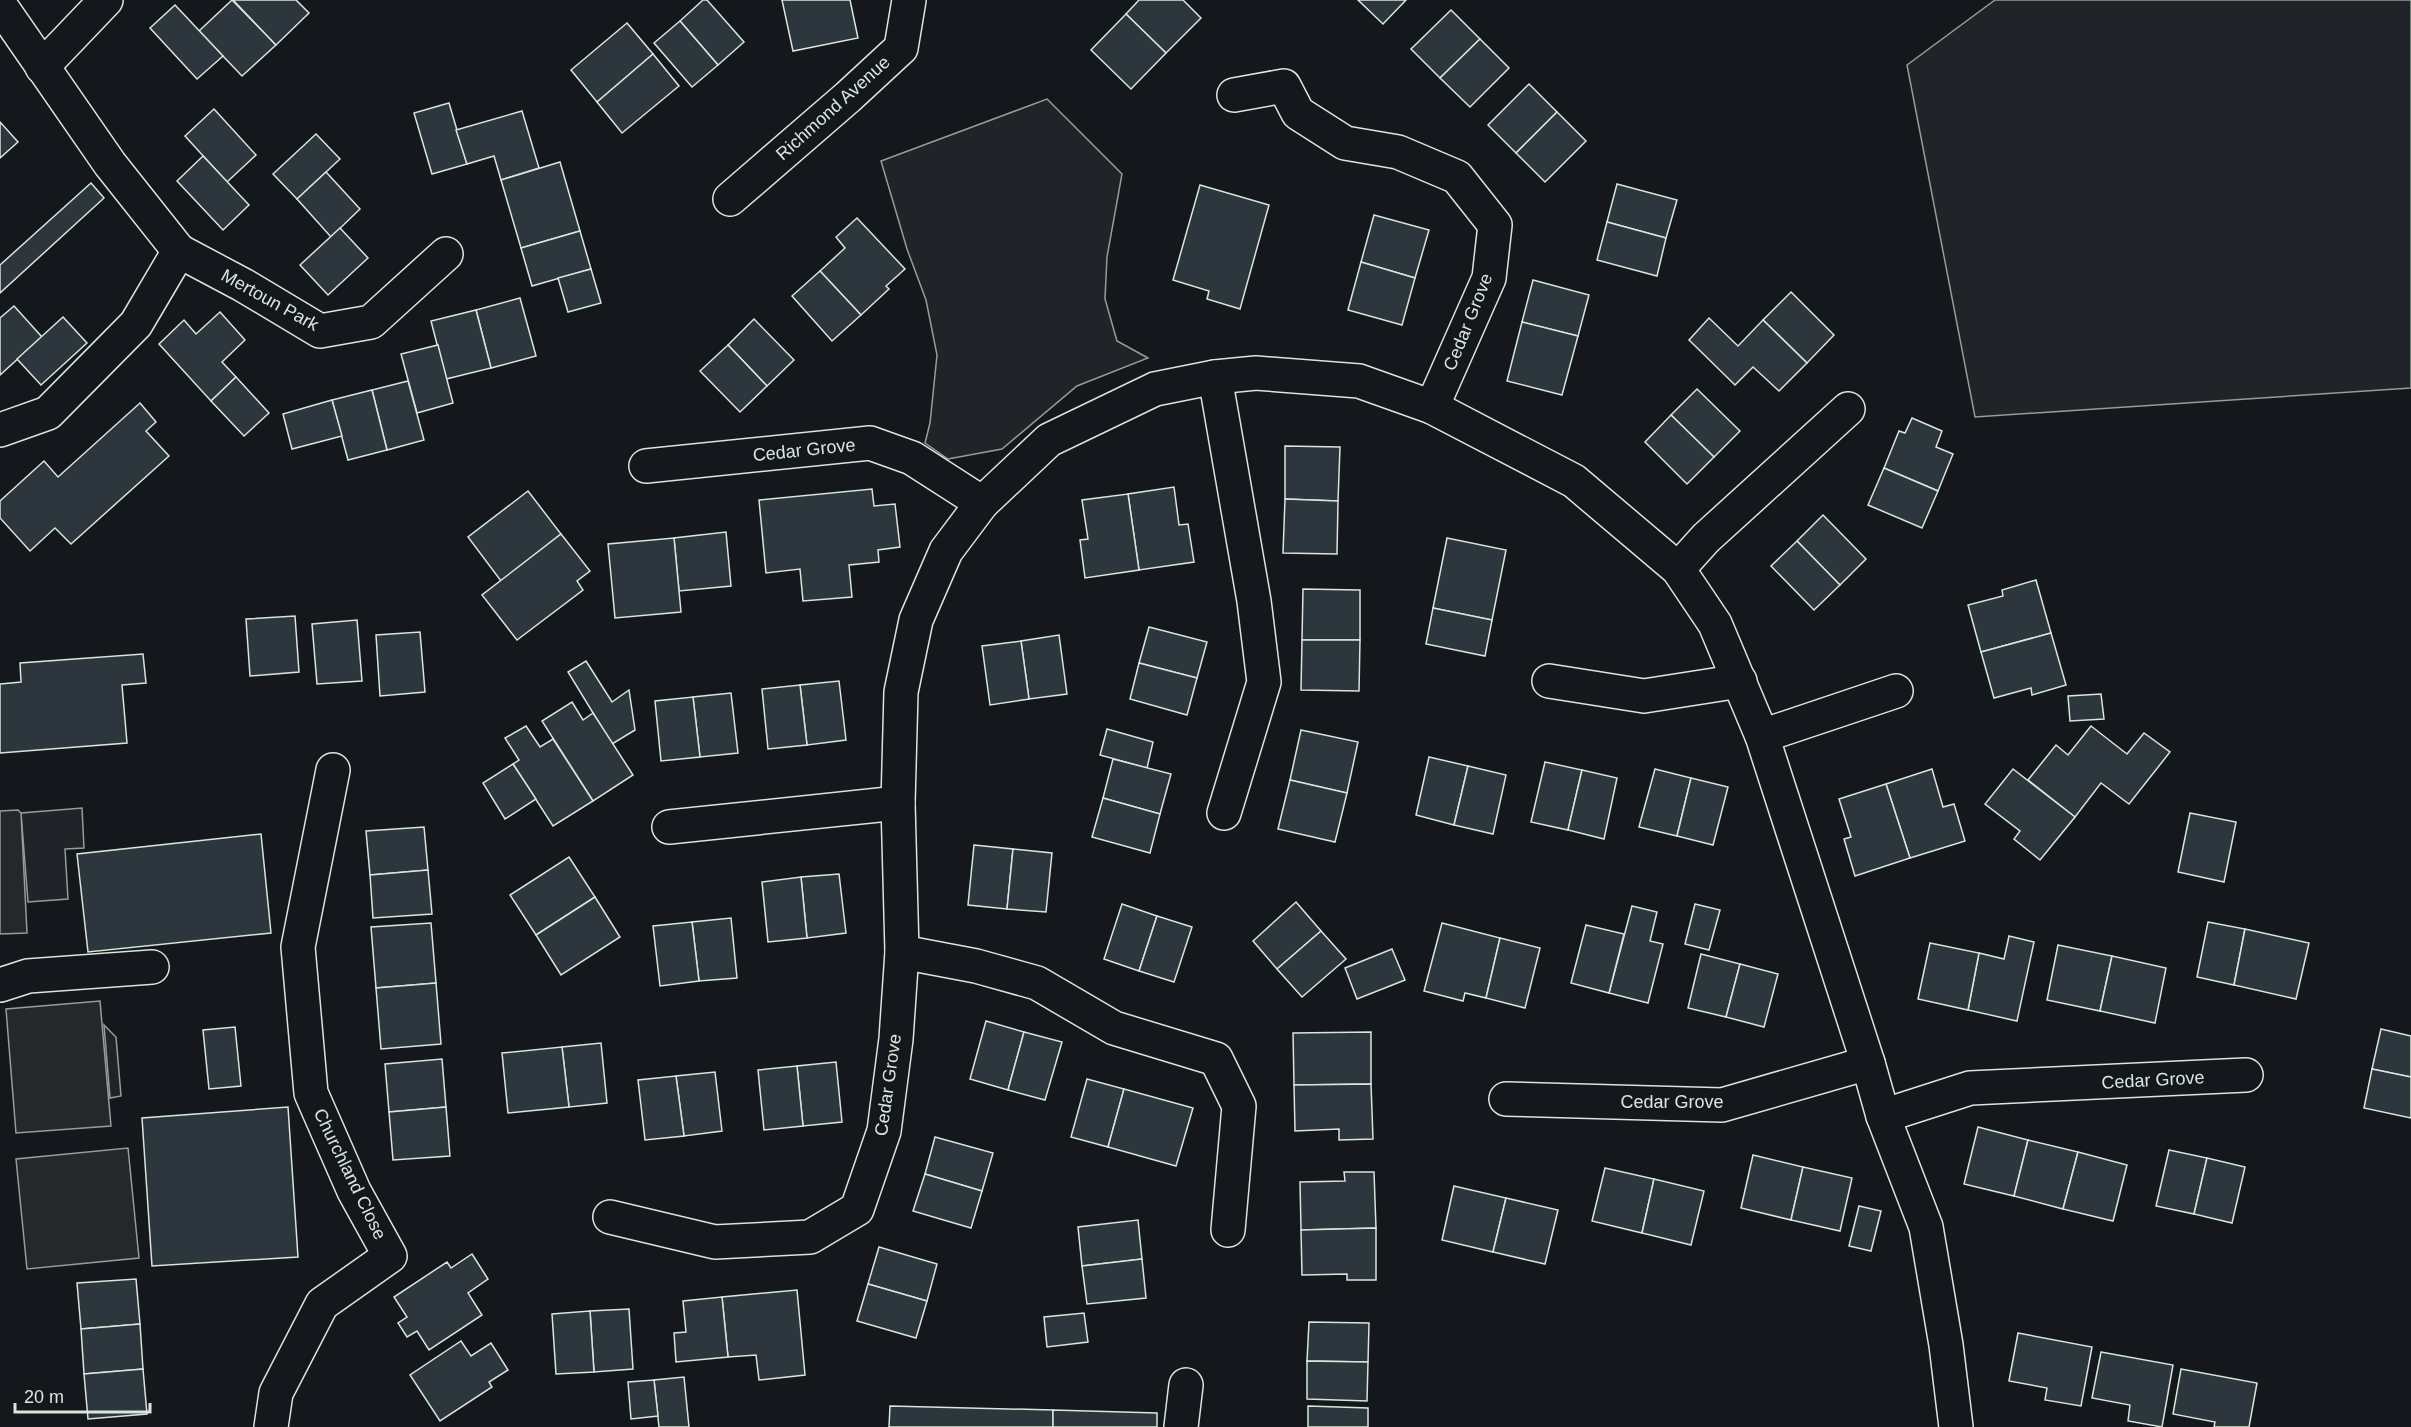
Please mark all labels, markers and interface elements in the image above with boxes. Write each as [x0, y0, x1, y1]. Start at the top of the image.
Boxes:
street label: Richmond Avenue [772, 52, 894, 164]
street label: Mertoun Park [218, 265, 323, 335]
street label: Cedar Grove [1439, 270, 1497, 374]
street label: Cedar Grove [752, 435, 856, 465]
street label: Cedar Grove [871, 1033, 905, 1137]
street label: Cedar Grove [2101, 1067, 2205, 1093]
street label: Cedar Grove [1620, 1092, 1724, 1112]
street label: Churchland Close [310, 1105, 390, 1243]
scale bar [15, 1376, 150, 1414]
text: 20 m [24, 1387, 64, 1407]

